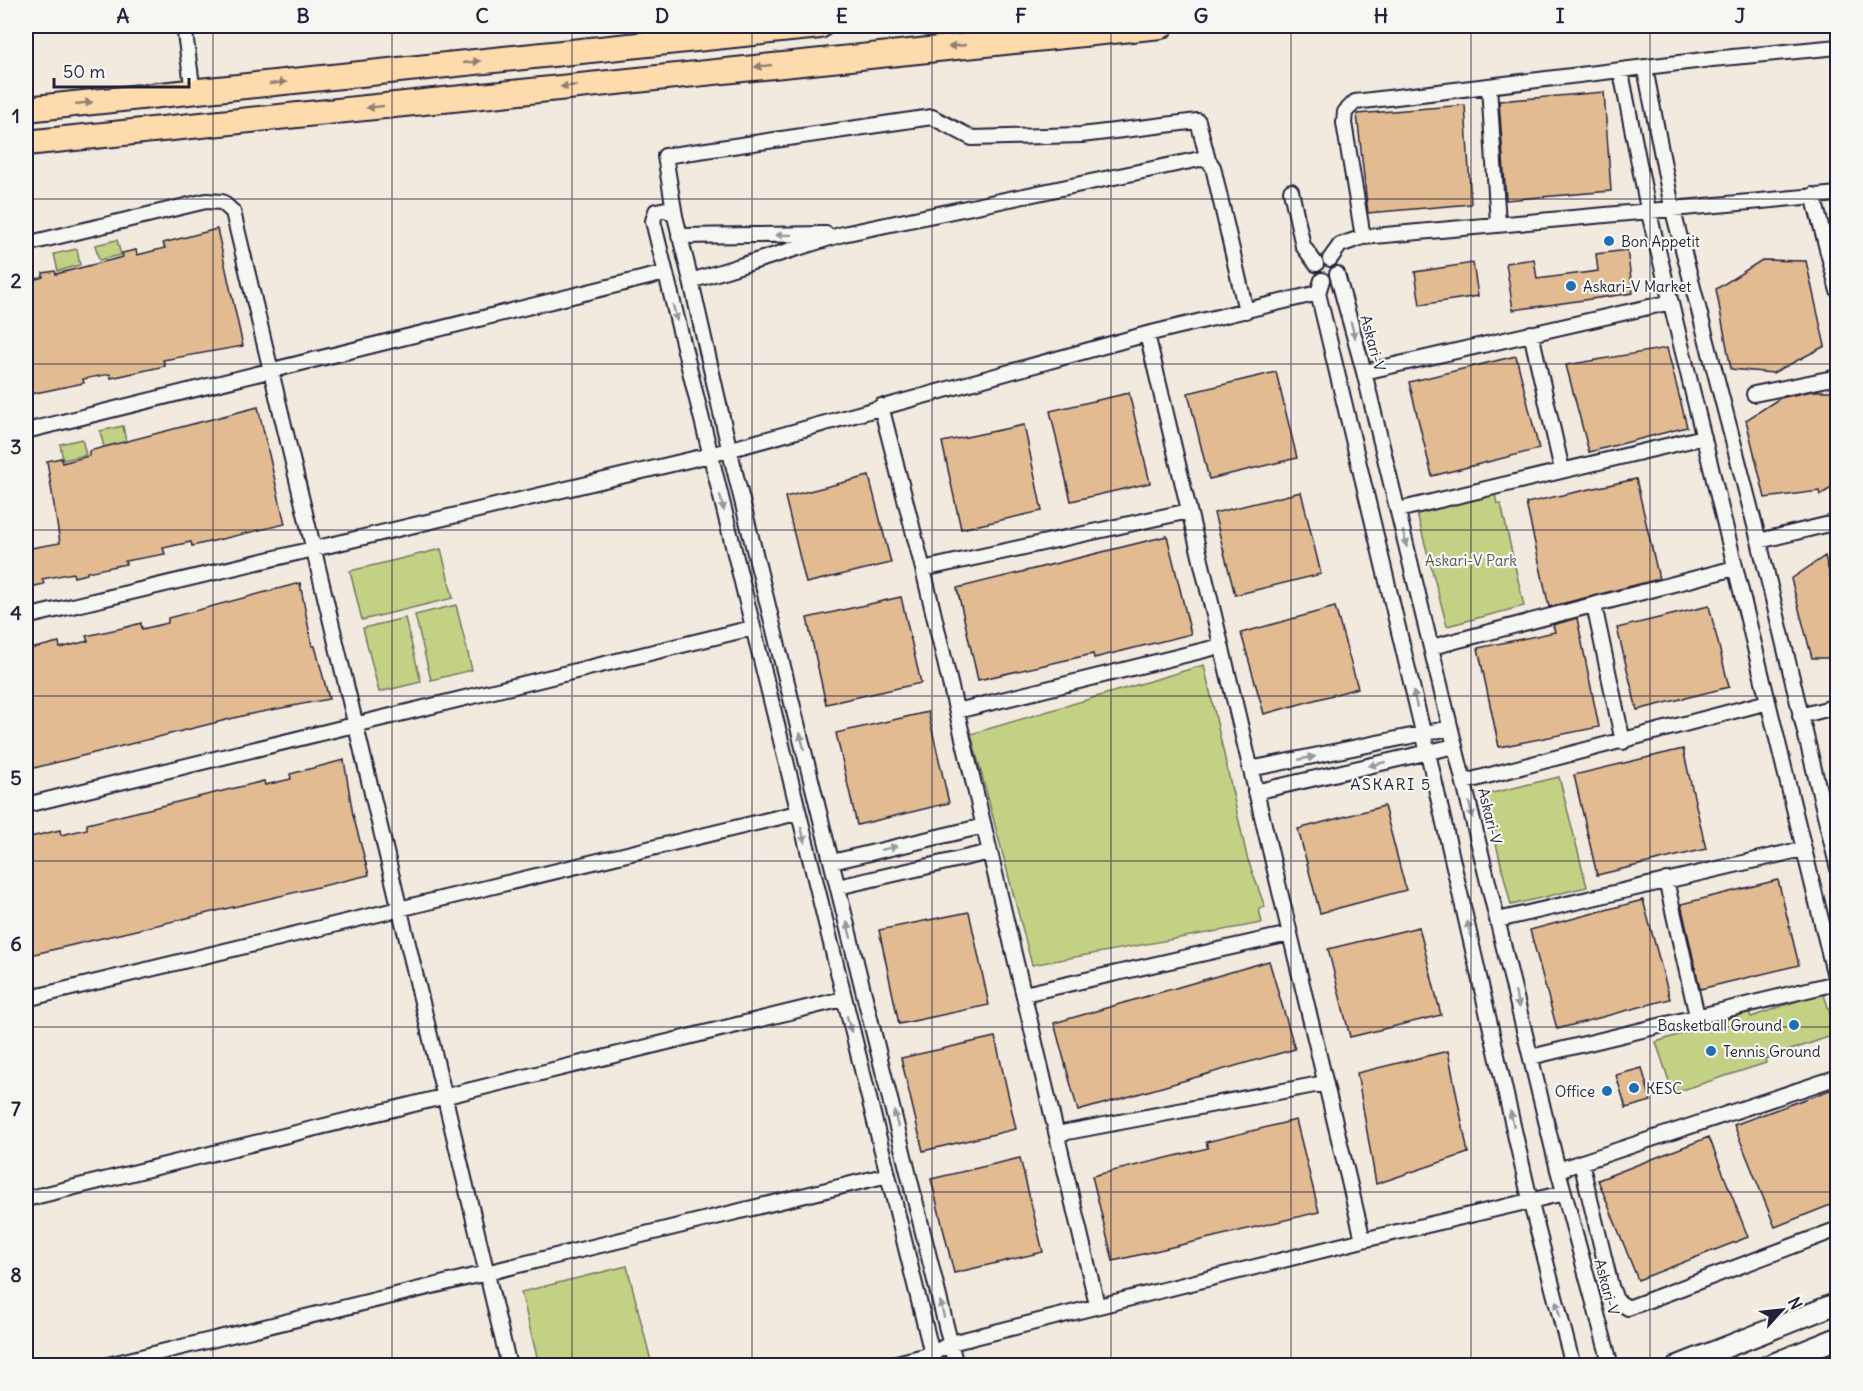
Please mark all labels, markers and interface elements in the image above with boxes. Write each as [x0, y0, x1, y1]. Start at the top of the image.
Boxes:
text: A [117, 3, 130, 28]
text: B [296, 3, 310, 28]
text: C [475, 3, 489, 28]
text: D [655, 3, 669, 28]
text: E [836, 3, 848, 28]
text: F [1015, 3, 1027, 28]
text: G [1194, 3, 1208, 28]
text: H [1374, 3, 1388, 28]
text: I [1556, 3, 1565, 28]
text: J [1735, 3, 1746, 28]
one-way arrow [947, 41, 966, 51]
scale bar [54, 51, 189, 89]
one-way arrow [462, 57, 481, 67]
text: 50 m [63, 60, 105, 83]
one-way arrow [753, 61, 772, 71]
one-way arrow [268, 78, 287, 88]
one-way arrow [559, 81, 578, 91]
one-way arrow [74, 98, 93, 108]
one-way arrow [365, 102, 384, 111]
text: 1 [12, 103, 20, 128]
one-way arrow [775, 230, 794, 239]
place label: Bon Appetit [1621, 232, 1700, 251]
marker: Bon Appetit [1602, 234, 1616, 248]
text: 2 [11, 268, 22, 293]
place label: Askari-V Market [1583, 277, 1691, 296]
marker: Askari-V Market [1564, 279, 1578, 293]
one-way arrow [671, 304, 681, 323]
street label: Askari-V [1356, 313, 1390, 373]
one-way arrow [1349, 321, 1358, 339]
text: 3 [10, 434, 22, 459]
one-way arrow [717, 494, 727, 512]
one-way arrow [1401, 530, 1411, 549]
park label: Askari-V Park [1425, 551, 1517, 570]
text: 4 [10, 600, 22, 625]
one-way arrow [1409, 689, 1419, 708]
one-way arrow [797, 732, 806, 750]
one-way arrow [1298, 753, 1317, 762]
one-way arrow [1368, 760, 1386, 770]
text: 5 [10, 765, 22, 790]
district label: ASKARI 5 [1350, 774, 1432, 794]
street label: Askari-V [1474, 786, 1506, 846]
one-way arrow [1467, 801, 1477, 820]
one-way arrow [798, 826, 808, 844]
one-way arrow [880, 843, 899, 853]
one-way arrow [1463, 920, 1473, 939]
one-way arrow [844, 921, 854, 939]
text: 6 [10, 931, 22, 956]
one-way arrow [1513, 991, 1523, 1009]
one-way arrow [845, 1015, 855, 1034]
place label: Basketball Ground [1657, 1016, 1782, 1035]
marker: Basketball Ground [1787, 1018, 1801, 1032]
place label: Tennis Ground [1723, 1042, 1821, 1061]
marker: Tennis Ground [1704, 1044, 1718, 1058]
place label: KESC [1646, 1079, 1682, 1098]
marker: KESC [1627, 1081, 1641, 1095]
place label: Office [1555, 1082, 1595, 1101]
marker: Office [1600, 1084, 1614, 1098]
text: 7 [11, 1096, 21, 1121]
one-way arrow [890, 1110, 900, 1129]
one-way arrow [1507, 1110, 1516, 1129]
street label: Askari-V [1590, 1257, 1624, 1317]
text: 8 [10, 1262, 22, 1287]
north arrow [1752, 1280, 1812, 1340]
text: N [1784, 1294, 1807, 1313]
one-way arrow [937, 1300, 947, 1318]
one-way arrow [1553, 1300, 1563, 1318]

